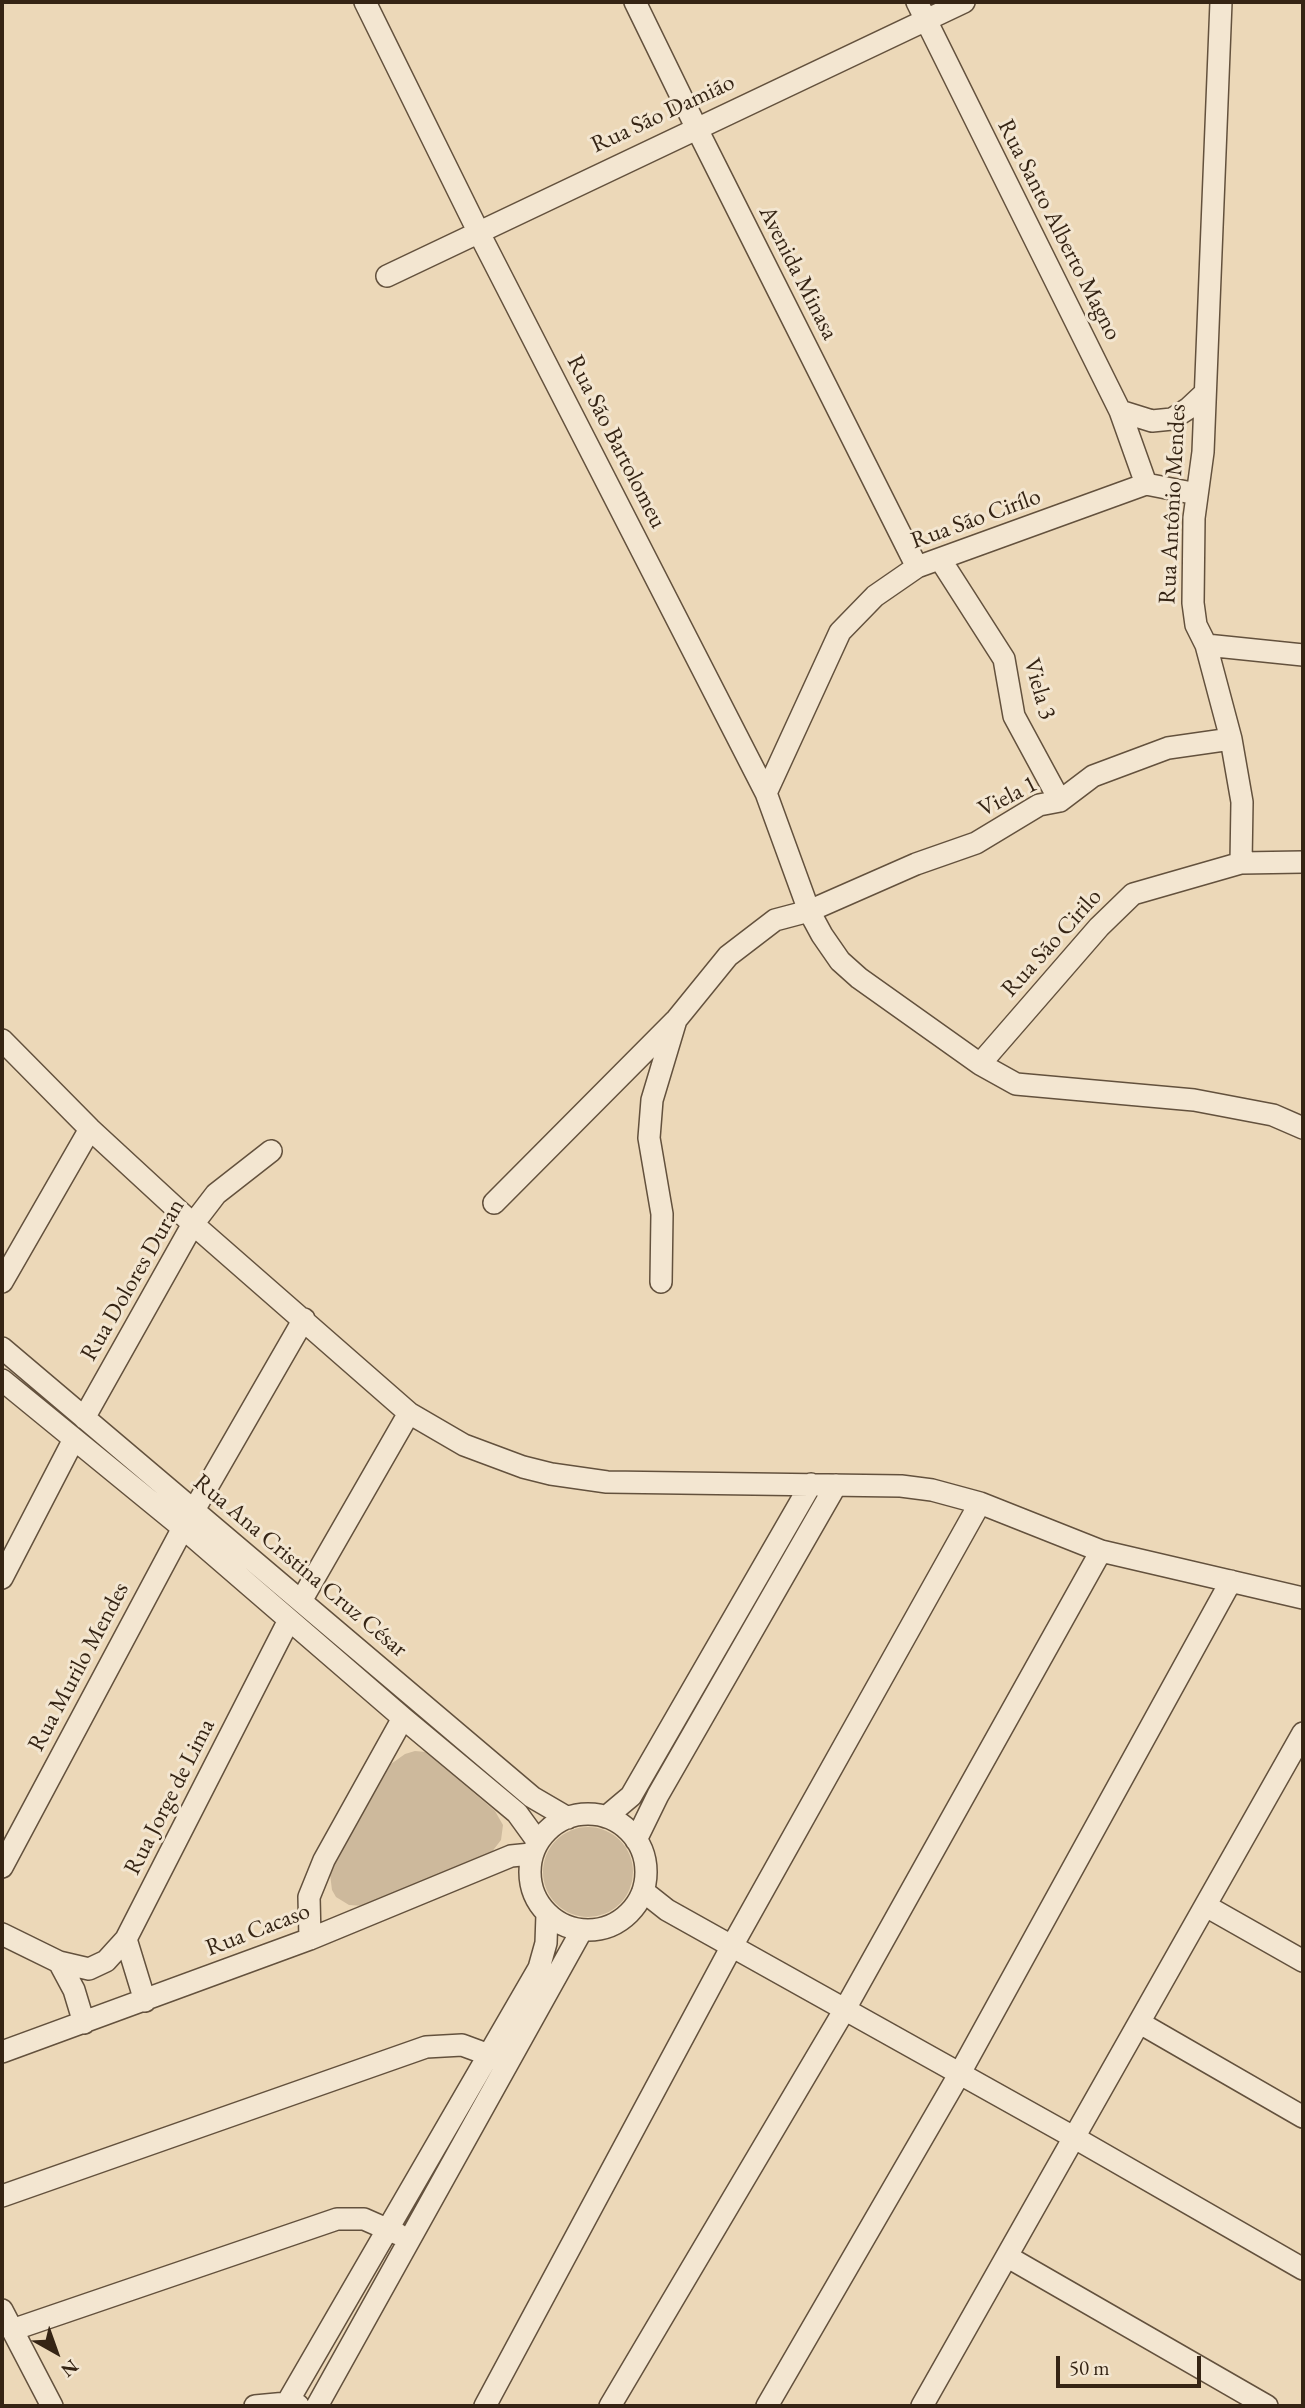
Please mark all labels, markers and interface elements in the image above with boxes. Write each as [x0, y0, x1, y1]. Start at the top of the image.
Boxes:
street label: Rua São Damião [587, 68, 739, 160]
street label: Rua Santo Alberto Magno [991, 115, 1127, 345]
street label: Avenida Minasa [752, 201, 844, 345]
street label: Rua São Bartolomeu [560, 351, 672, 533]
street label: Rua Antônio Mendes [1153, 403, 1193, 605]
street label: Rua São Cirílo [907, 482, 1045, 556]
street label: Viela 3 [1017, 655, 1061, 723]
street label: Viela 1 [974, 770, 1042, 824]
street label: Rua São Cirilo [996, 883, 1108, 1003]
street label: Rua Dolores Duran [75, 1194, 191, 1366]
street label: Rua Ana Cristina Cruz César [187, 1468, 413, 1664]
street label: Rua Murilo Mendes [22, 1578, 136, 1756]
street label: Rua Jorge de Lima [118, 1714, 222, 1880]
street label: Rua Cacaso [202, 1897, 314, 1963]
north arrow [21, 2317, 91, 2387]
scale bar [1060, 2342, 1205, 2386]
text: N [56, 2354, 84, 2383]
text: 50 m [1069, 2354, 1110, 2381]

